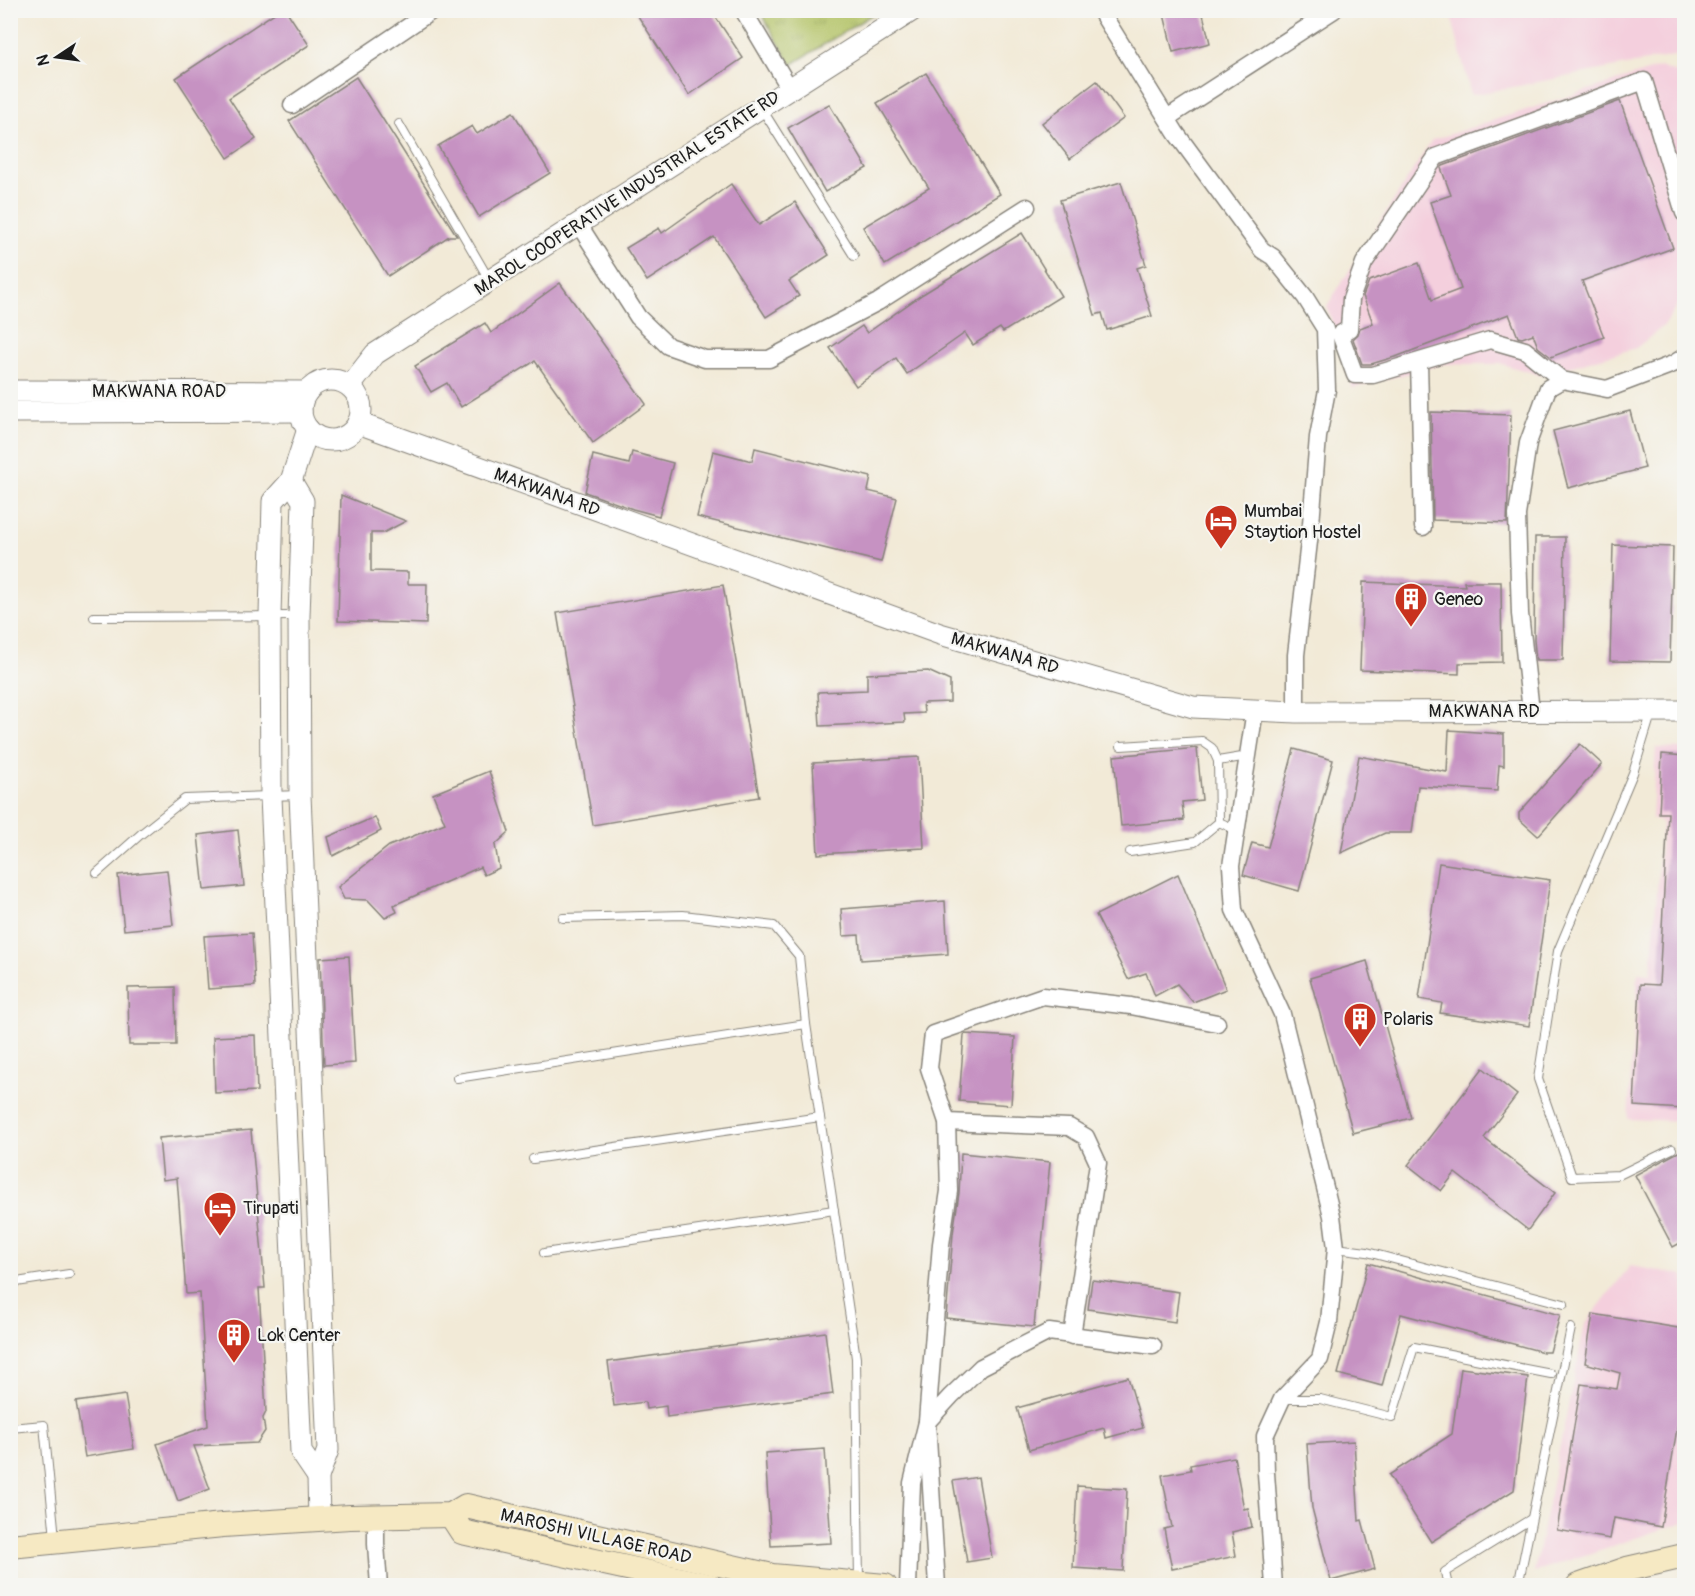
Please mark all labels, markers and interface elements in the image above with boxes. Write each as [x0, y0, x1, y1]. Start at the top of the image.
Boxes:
north arrow [27, 27, 87, 87]
text: N [32, 52, 54, 68]
street label: MAROL COOPERATIVE INDUSTRIAL ESTATE RD [470, 86, 784, 301]
street label: MAKWANA ROAD [92, 380, 226, 403]
street label: MAKWANA RD [491, 463, 603, 522]
place label: Mumbai Staytion Hostel [1244, 500, 1361, 544]
hotel icon: Mumbai Staytion Hostel [1203, 503, 1239, 550]
building icon: Geneo [1393, 581, 1429, 628]
place label: Geneo [1434, 588, 1484, 611]
street label: MAKWANA RD [948, 627, 1061, 680]
street label: MAKWANA RD [1429, 700, 1539, 723]
building icon: Polaris [1342, 1001, 1378, 1048]
place label: Polaris [1383, 1008, 1433, 1031]
hotel icon: Tirupati [202, 1190, 238, 1237]
place label: Tirupati [243, 1197, 298, 1220]
building icon: Lok Center [216, 1317, 252, 1364]
place label: Lok Center [257, 1324, 341, 1347]
street label: MAROSHI VILLAGE ROAD [498, 1503, 694, 1570]

